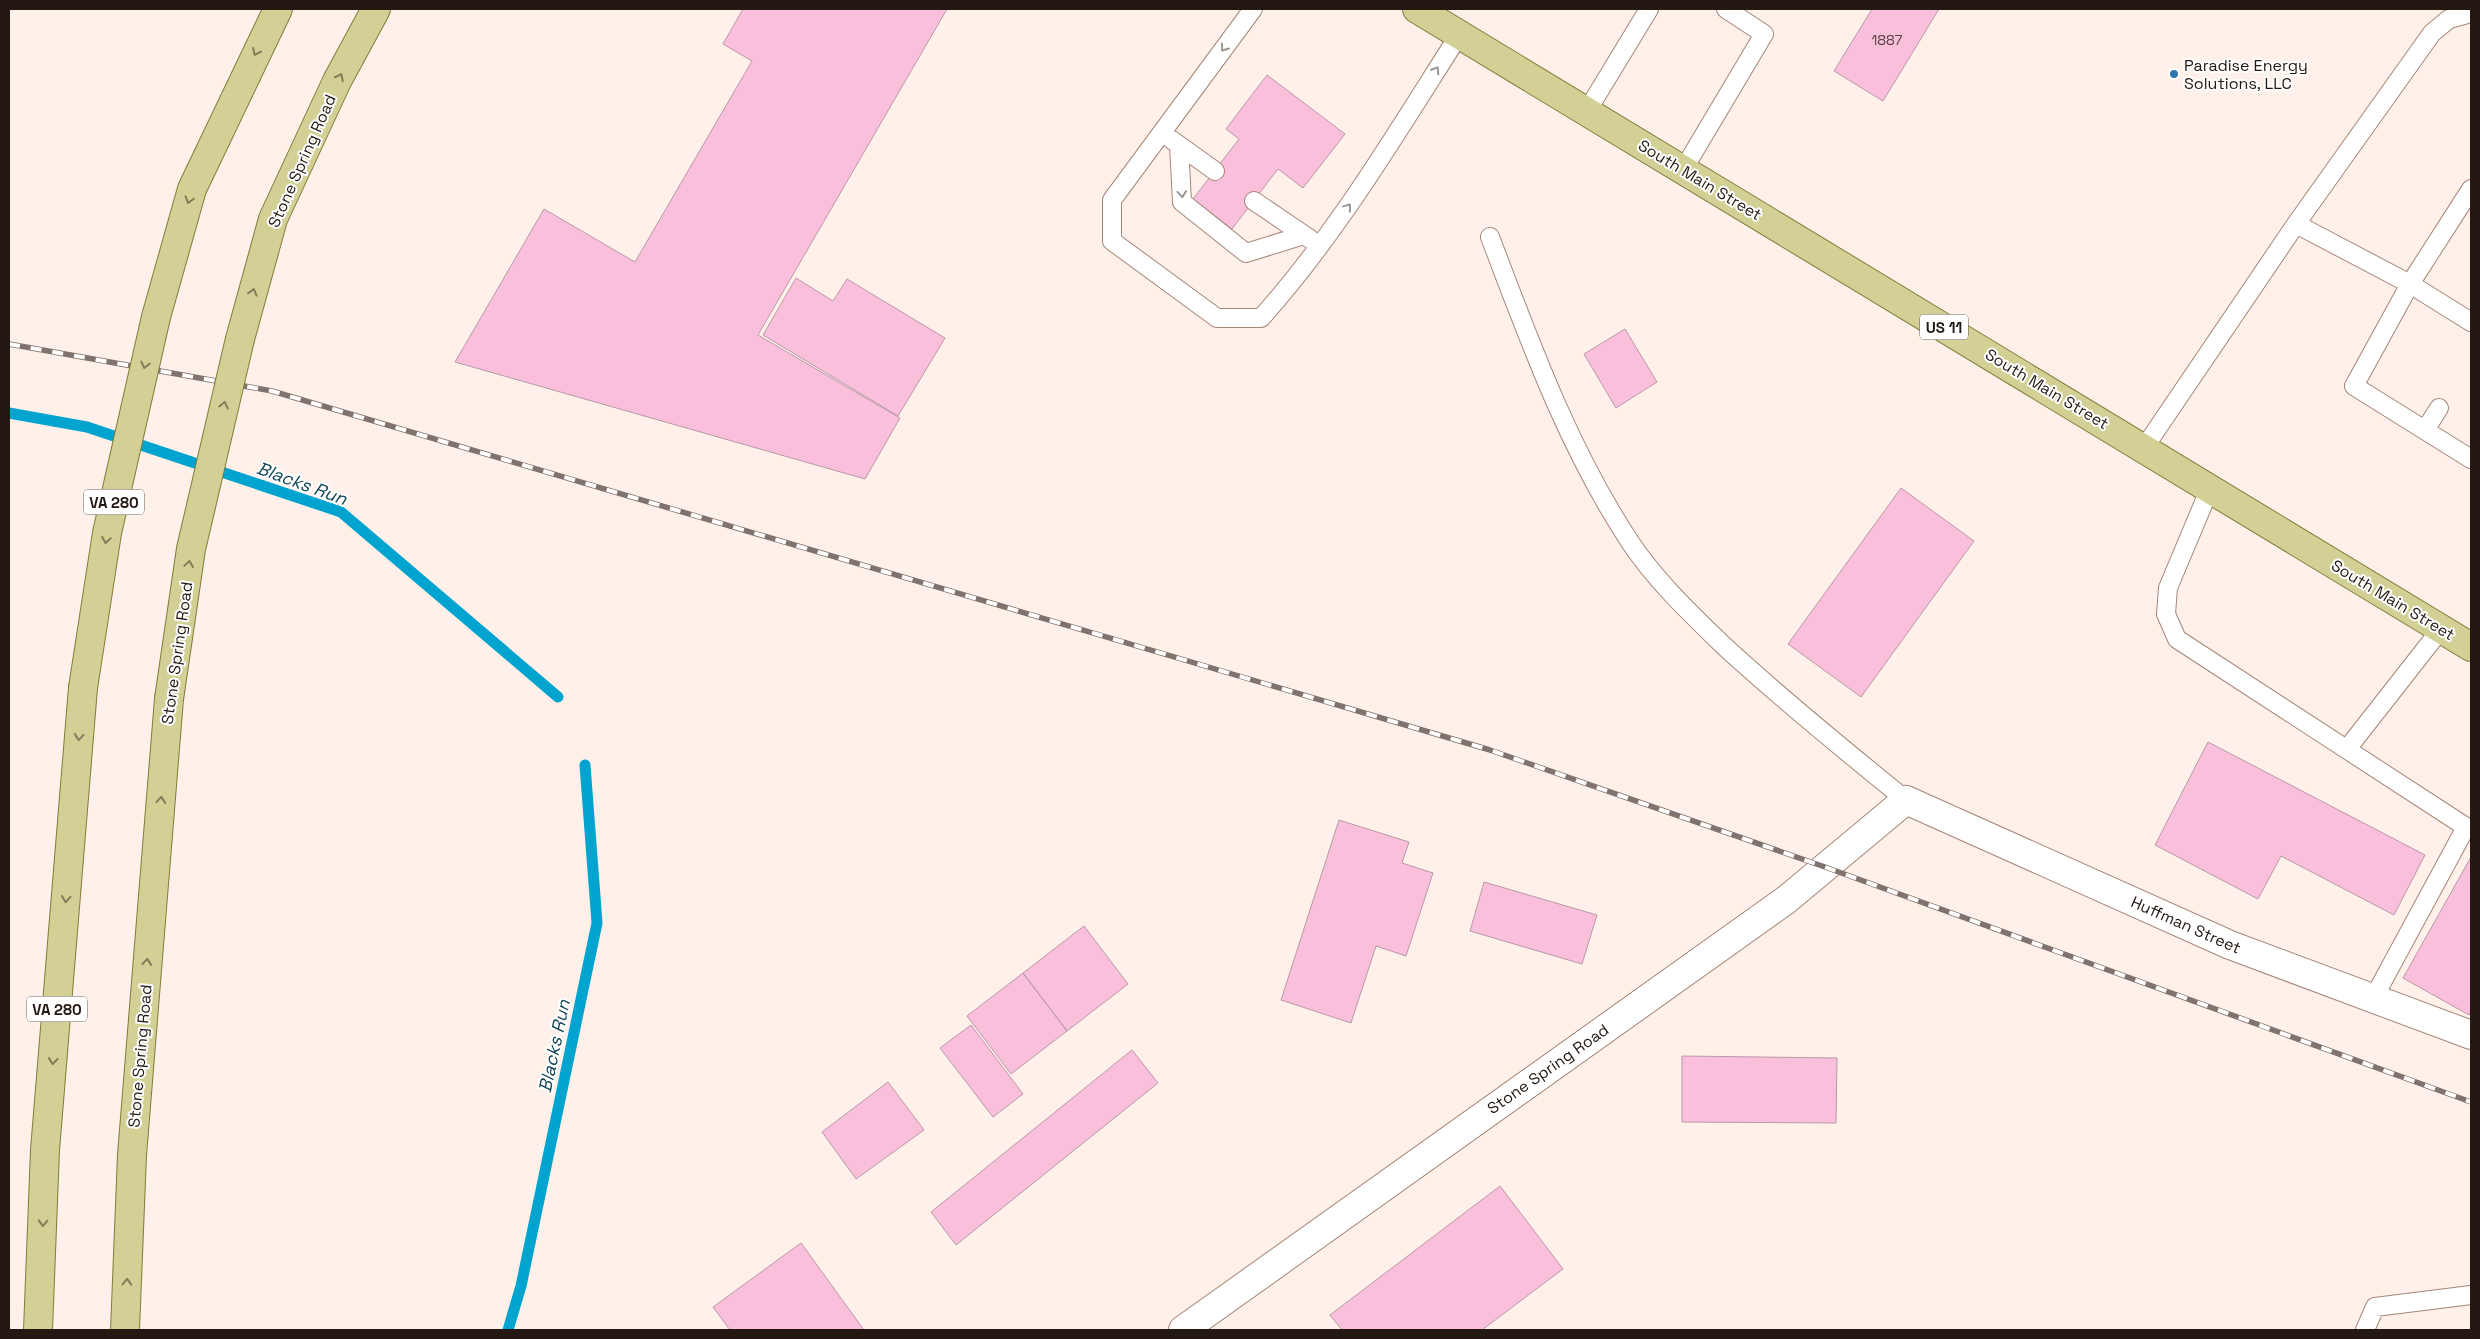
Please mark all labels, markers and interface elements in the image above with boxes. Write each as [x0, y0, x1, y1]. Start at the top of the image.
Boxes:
house number: 1887 [1871, 31, 1903, 49]
one-way arrow [1221, 42, 1230, 52]
one-way arrow [252, 47, 262, 56]
place label: Paradise Energy Solutions, LLC [2184, 55, 2308, 94]
one-way arrow [1430, 67, 1440, 76]
marker: Paradise Energy Solutions, LLC [2168, 68, 2180, 80]
one-way arrow [334, 73, 344, 82]
street label: Stone Spring Road [263, 91, 341, 231]
street label: South Main Street [1634, 135, 1766, 225]
one-way arrow [1176, 190, 1187, 198]
one-way arrow [184, 195, 194, 203]
one-way arrow [1342, 203, 1351, 213]
one-way arrow [247, 288, 257, 296]
road number: US 11 [1920, 314, 1968, 340]
street label: South Main Street [1981, 344, 2113, 434]
one-way arrow [140, 360, 151, 369]
one-way arrow [218, 401, 229, 410]
water label: Blacks Run [254, 456, 351, 510]
road number: VA 280 [84, 490, 144, 514]
one-way arrow [101, 536, 111, 544]
street label: South Main Street [2327, 555, 2459, 645]
one-way arrow [183, 559, 194, 567]
street label: Stone Spring Road [157, 580, 197, 726]
one-way arrow [74, 733, 85, 741]
one-way arrow [155, 796, 166, 804]
street label: Huffman Street [2128, 891, 2244, 959]
one-way arrow [61, 895, 72, 903]
one-way arrow [142, 958, 153, 966]
street label: Stone Spring Road [123, 984, 157, 1128]
road number: VA 280 [27, 996, 87, 1022]
water label: Blacks Run [533, 997, 575, 1094]
street label: Stone Spring Road [1483, 1019, 1613, 1119]
one-way arrow [47, 1057, 58, 1065]
one-way arrow [37, 1219, 48, 1227]
one-way arrow [121, 1277, 132, 1285]

